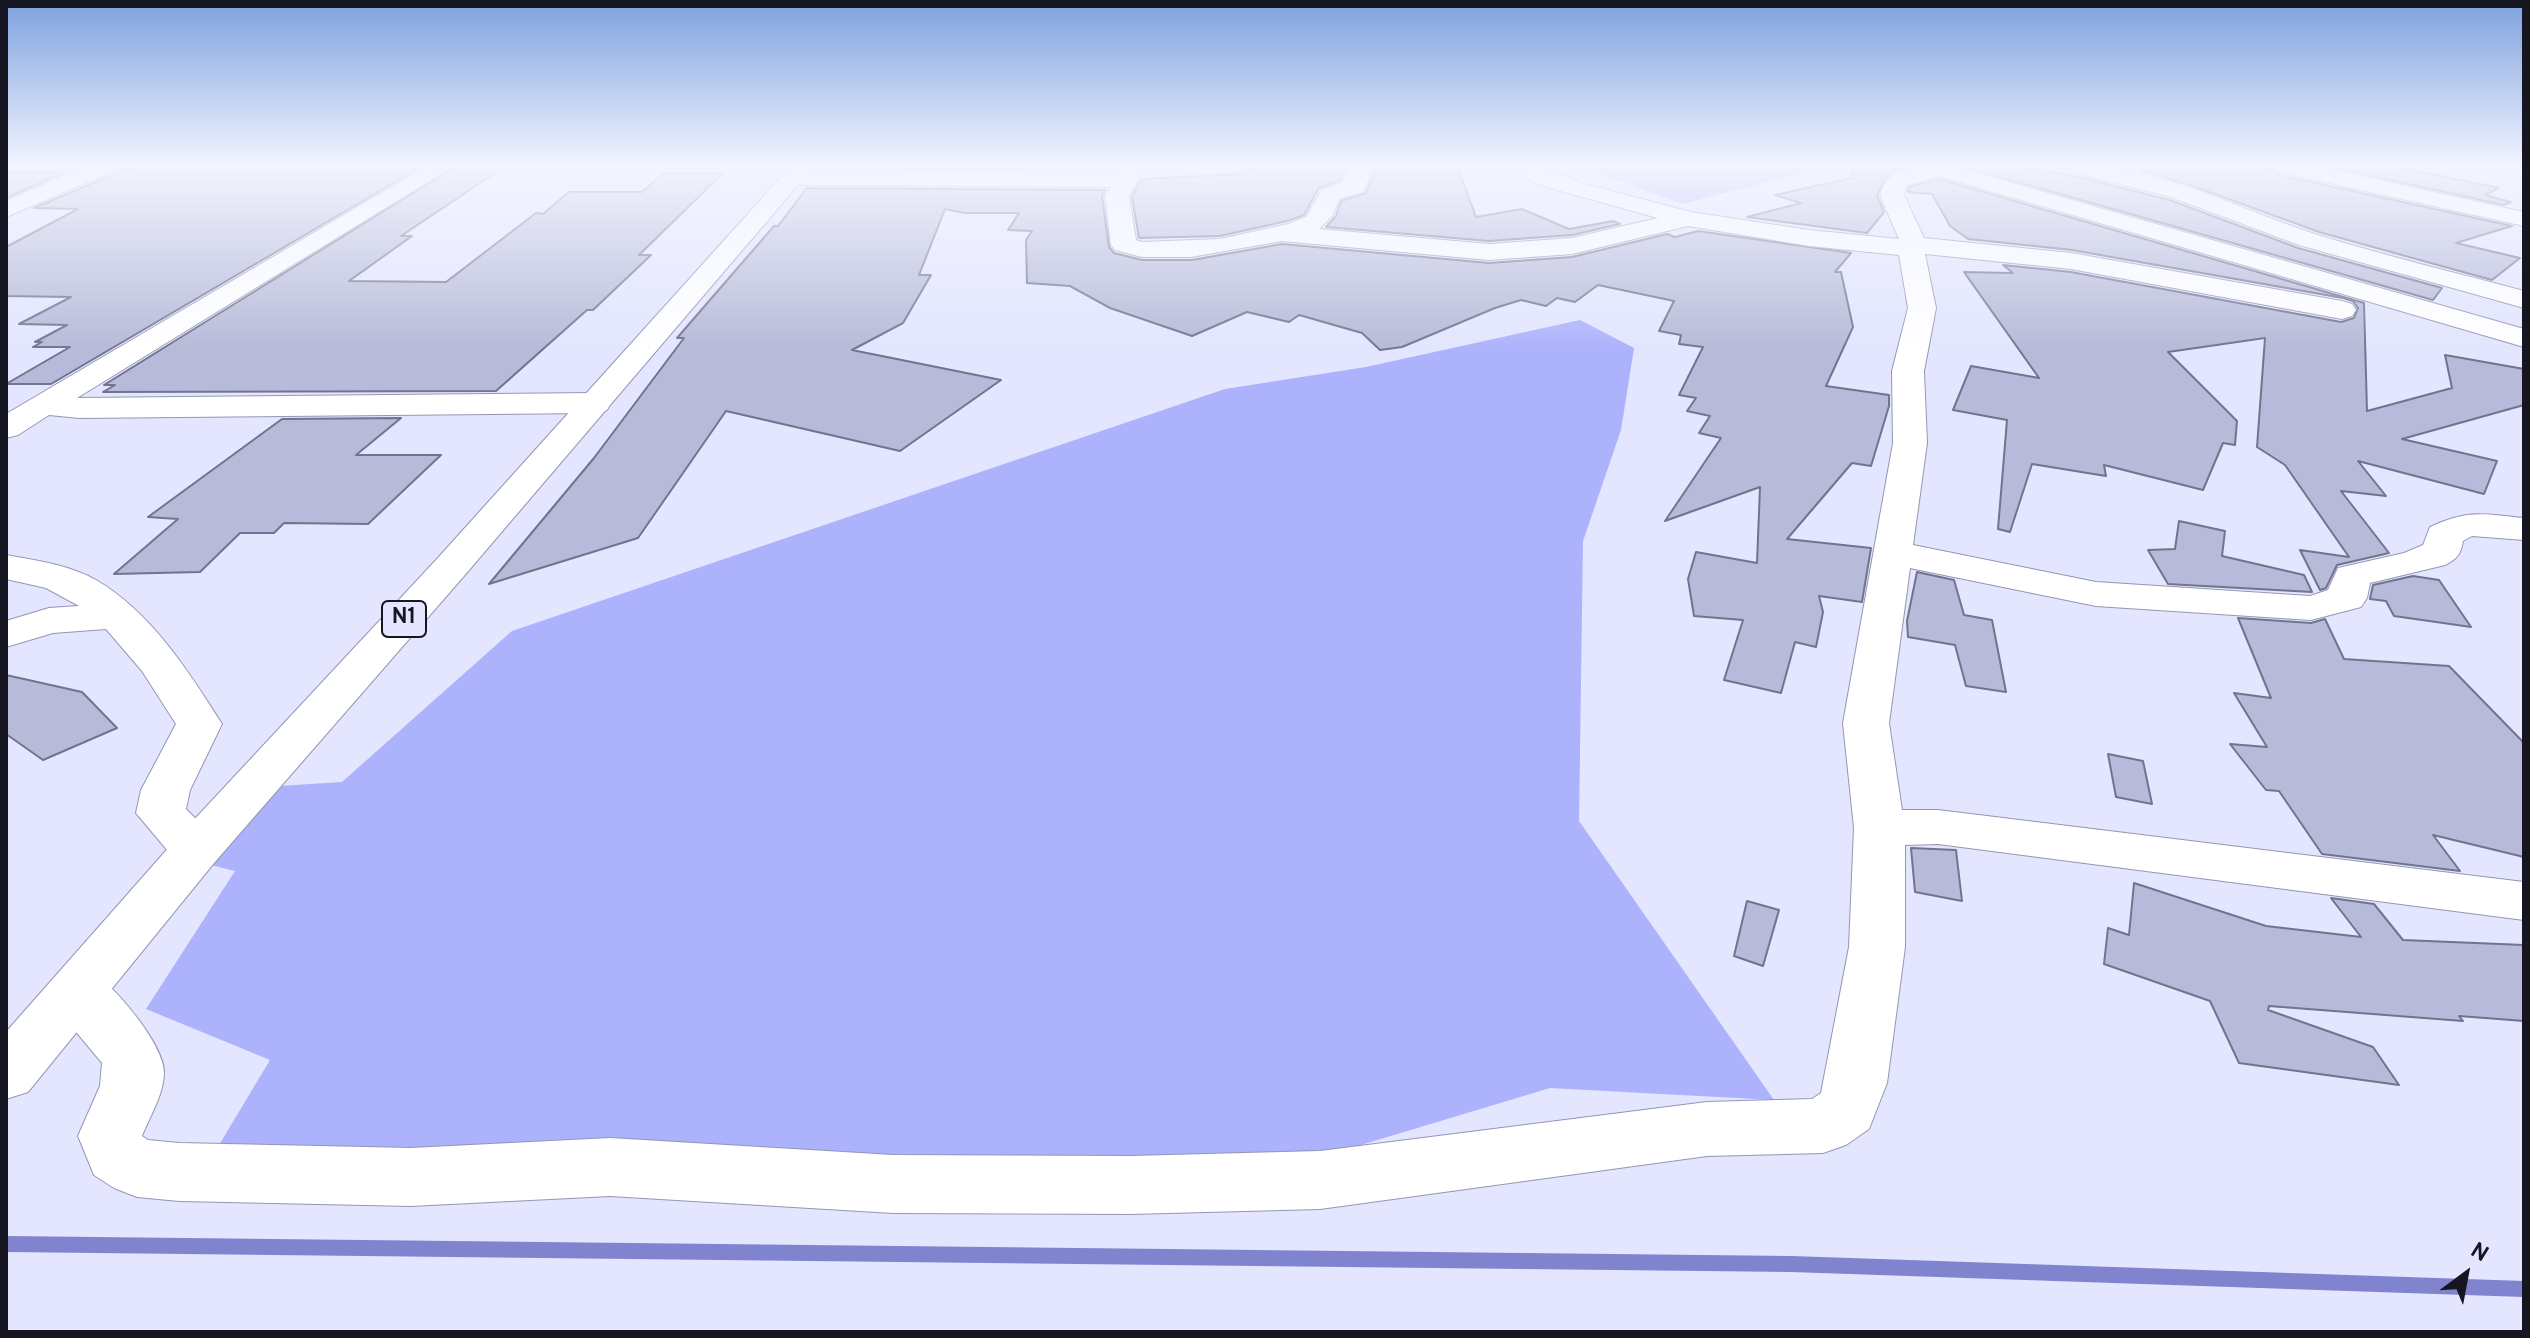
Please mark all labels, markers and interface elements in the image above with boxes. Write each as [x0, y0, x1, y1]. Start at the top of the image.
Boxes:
road number: N1 [382, 601, 426, 637]
north arrow [2426, 1234, 2506, 1314]
text: N [2465, 1238, 2493, 1269]

